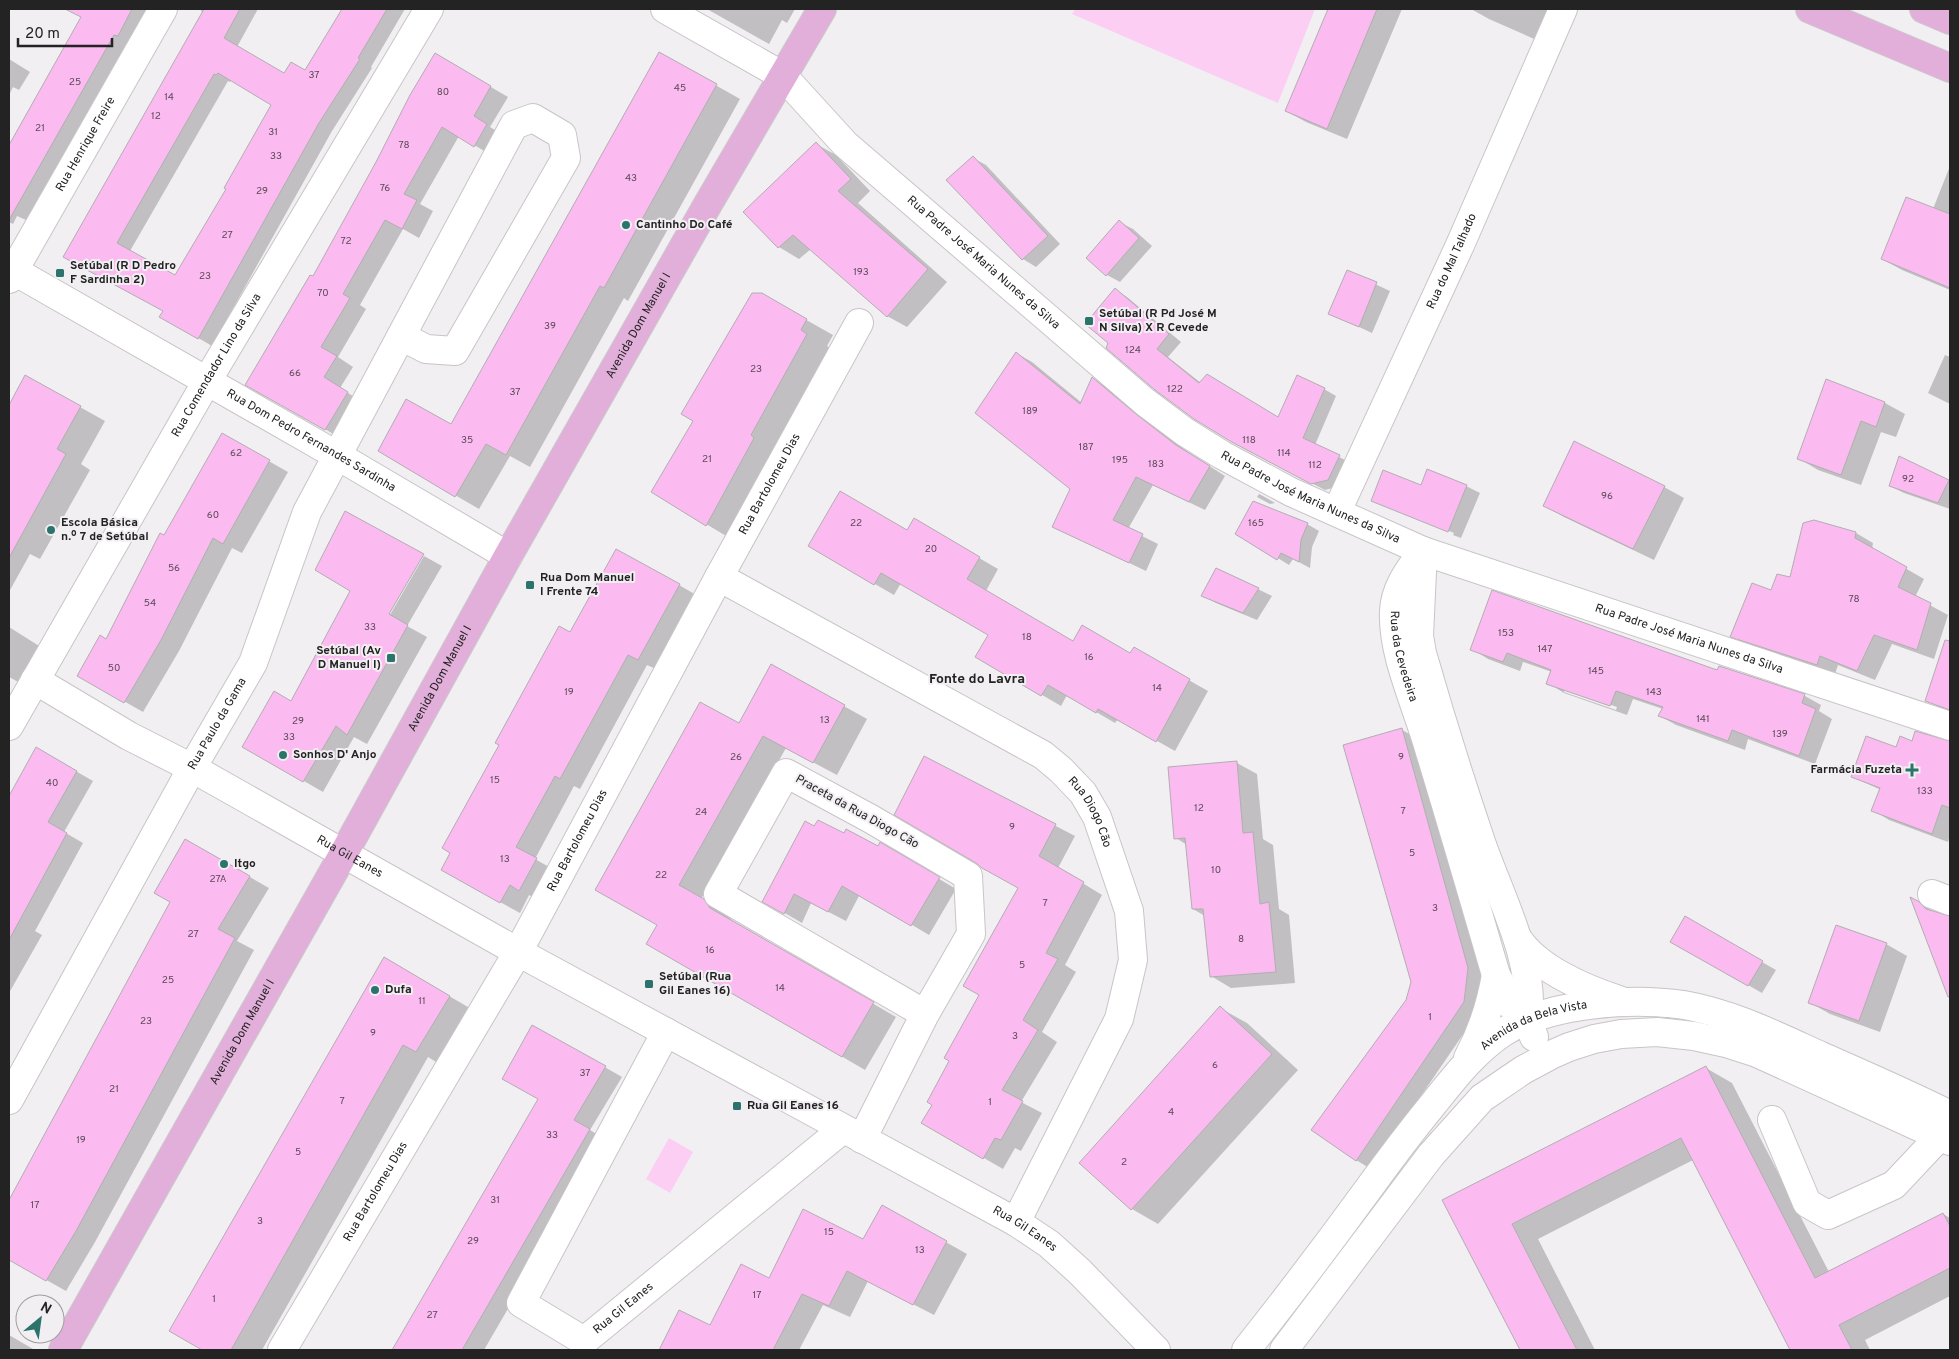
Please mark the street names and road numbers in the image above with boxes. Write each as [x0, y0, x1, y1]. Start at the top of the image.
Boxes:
street label: Rua Henrique Freire [52, 94, 119, 195]
street label: Rua Padre José Maria Nunes da Silva [903, 192, 1063, 333]
street label: Rua do Mal Talhado [1423, 211, 1481, 312]
street label: Avenida Dom Manuel I [603, 270, 675, 381]
street label: Rua Comendador Lino da Silva [168, 291, 265, 440]
street label: Rua Dom Pedro Fernandes Sardinha [223, 386, 399, 496]
street label: Rua Bartolomeu Dias [736, 431, 805, 538]
street label: Rua Padre José Maria Nunes da Silva [1218, 448, 1402, 548]
street label: Rua Padre José Maria Nunes da Silva [1593, 601, 1785, 678]
street label: Rua da Cevedeira [1386, 610, 1421, 704]
street label: Avenida Dom Manuel I [405, 623, 476, 735]
street label: Rua Paulo da Gama [185, 675, 251, 773]
street label: Praceta da Rua Diogo Cão [792, 771, 922, 853]
street label: Rua Diogo Cão [1064, 773, 1115, 850]
street label: Rua Bartolomeu Dias [544, 787, 612, 895]
street label: Rua Gil Eanes [314, 832, 386, 882]
street label: Avenida Dom Manuel I [206, 977, 279, 1088]
street label: Avenida da Bela Vista [1477, 997, 1588, 1054]
street label: Rua Bartolomeu Dias [340, 1139, 412, 1245]
street label: Rua Gil Eanes [990, 1203, 1060, 1255]
street label: Rua Gil Eanes [590, 1279, 657, 1338]

